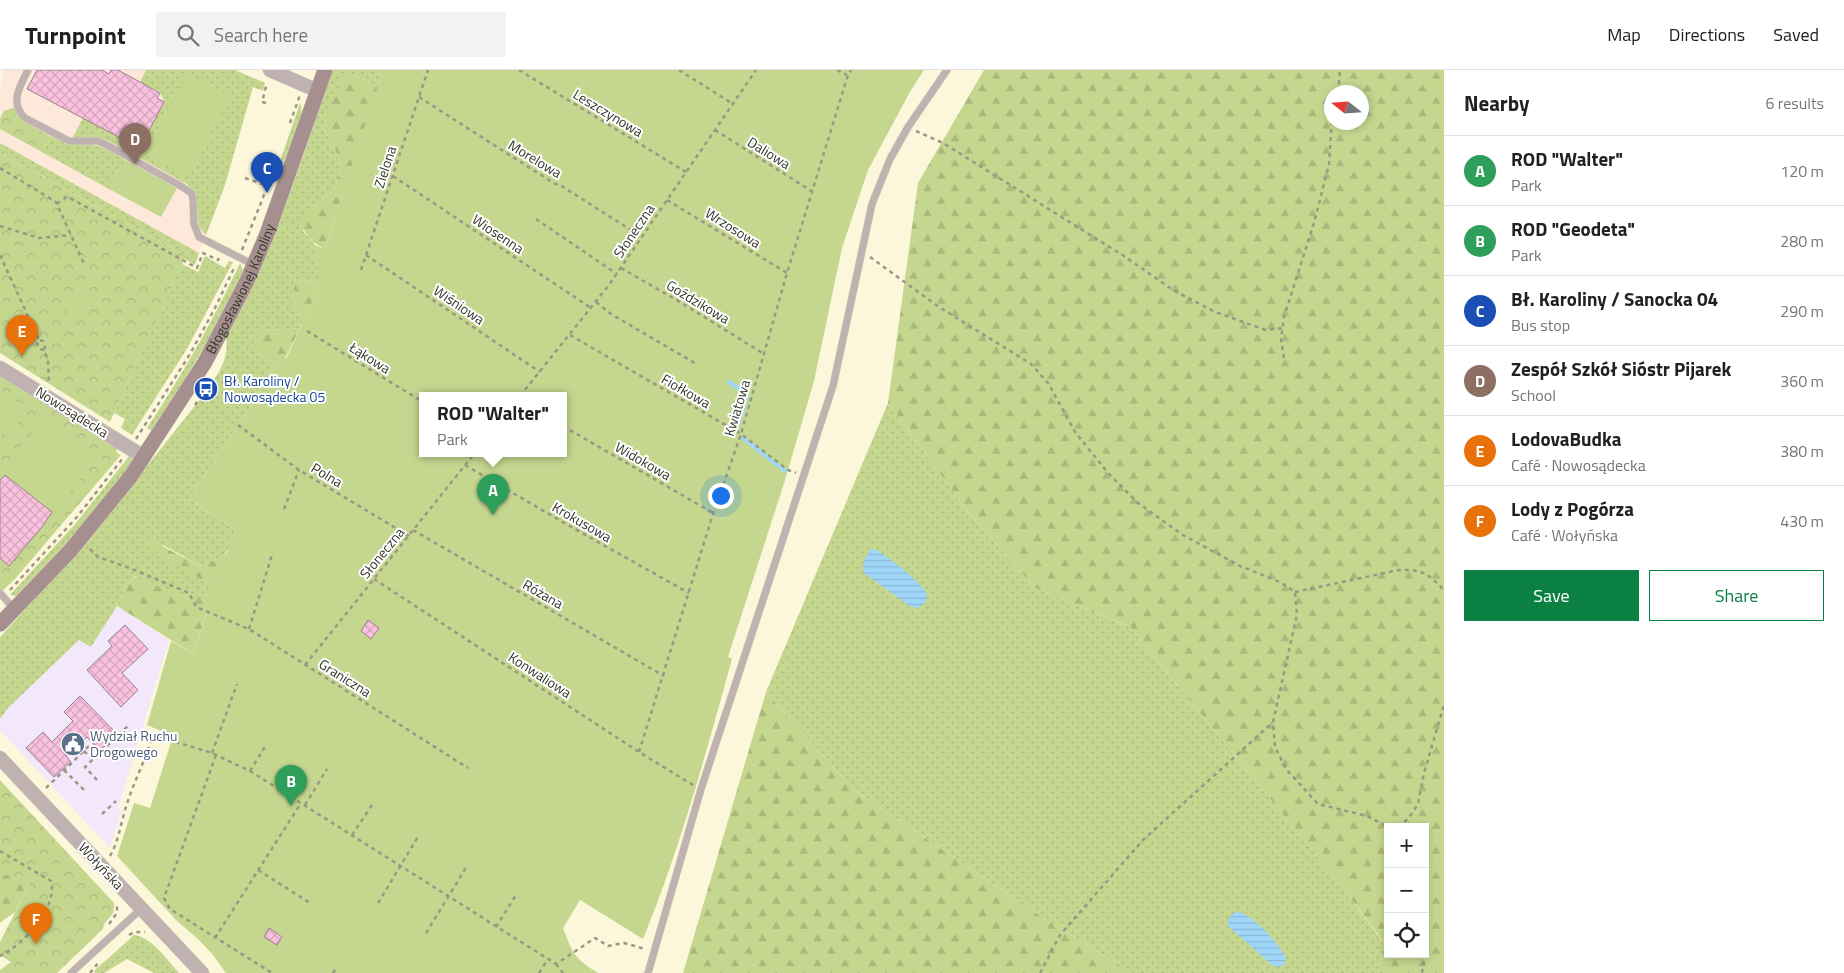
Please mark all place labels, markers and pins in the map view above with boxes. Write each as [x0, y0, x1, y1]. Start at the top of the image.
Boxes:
pin: D [119, 123, 151, 164]
pin: C [251, 152, 283, 193]
pin: E [6, 315, 38, 356]
place label: Bł. Karoliny / Nowosądecka 05 [224, 370, 325, 407]
bus stop icon: Bł. Karoliny / Nowosądecka 05 [193, 376, 219, 402]
pin: A [477, 474, 509, 515]
place label: Wydział Ruchu Drogowego [90, 725, 177, 762]
public building icon: Wydział Ruchu Drogowego [60, 731, 86, 757]
pin: B [275, 765, 307, 806]
pin: F [20, 903, 52, 944]

